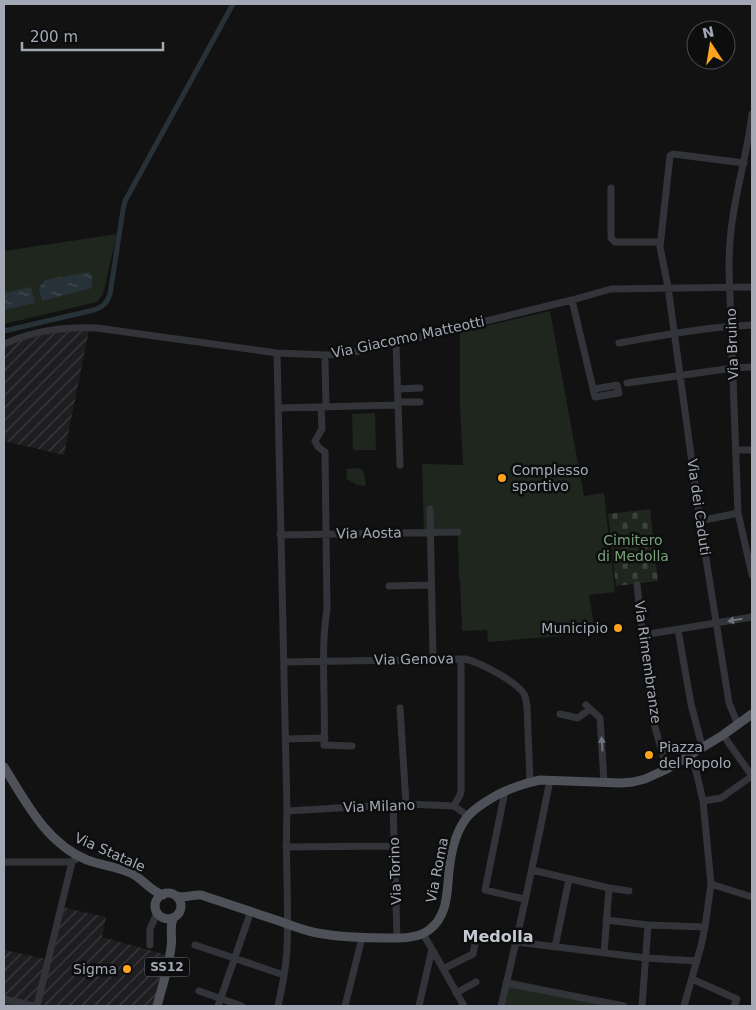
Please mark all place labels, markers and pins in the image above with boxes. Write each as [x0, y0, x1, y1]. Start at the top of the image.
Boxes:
place label: Complesso sportivo [512, 462, 589, 494]
marker: Complesso sportivo [496, 472, 508, 484]
place label: Municipio [541, 620, 608, 636]
marker: Municipio [612, 622, 624, 634]
place label: Piazza del Popolo [659, 739, 731, 771]
marker: Piazza del Popolo [643, 749, 655, 761]
place label: Sigma [73, 961, 117, 977]
marker: Sigma [121, 963, 133, 975]

